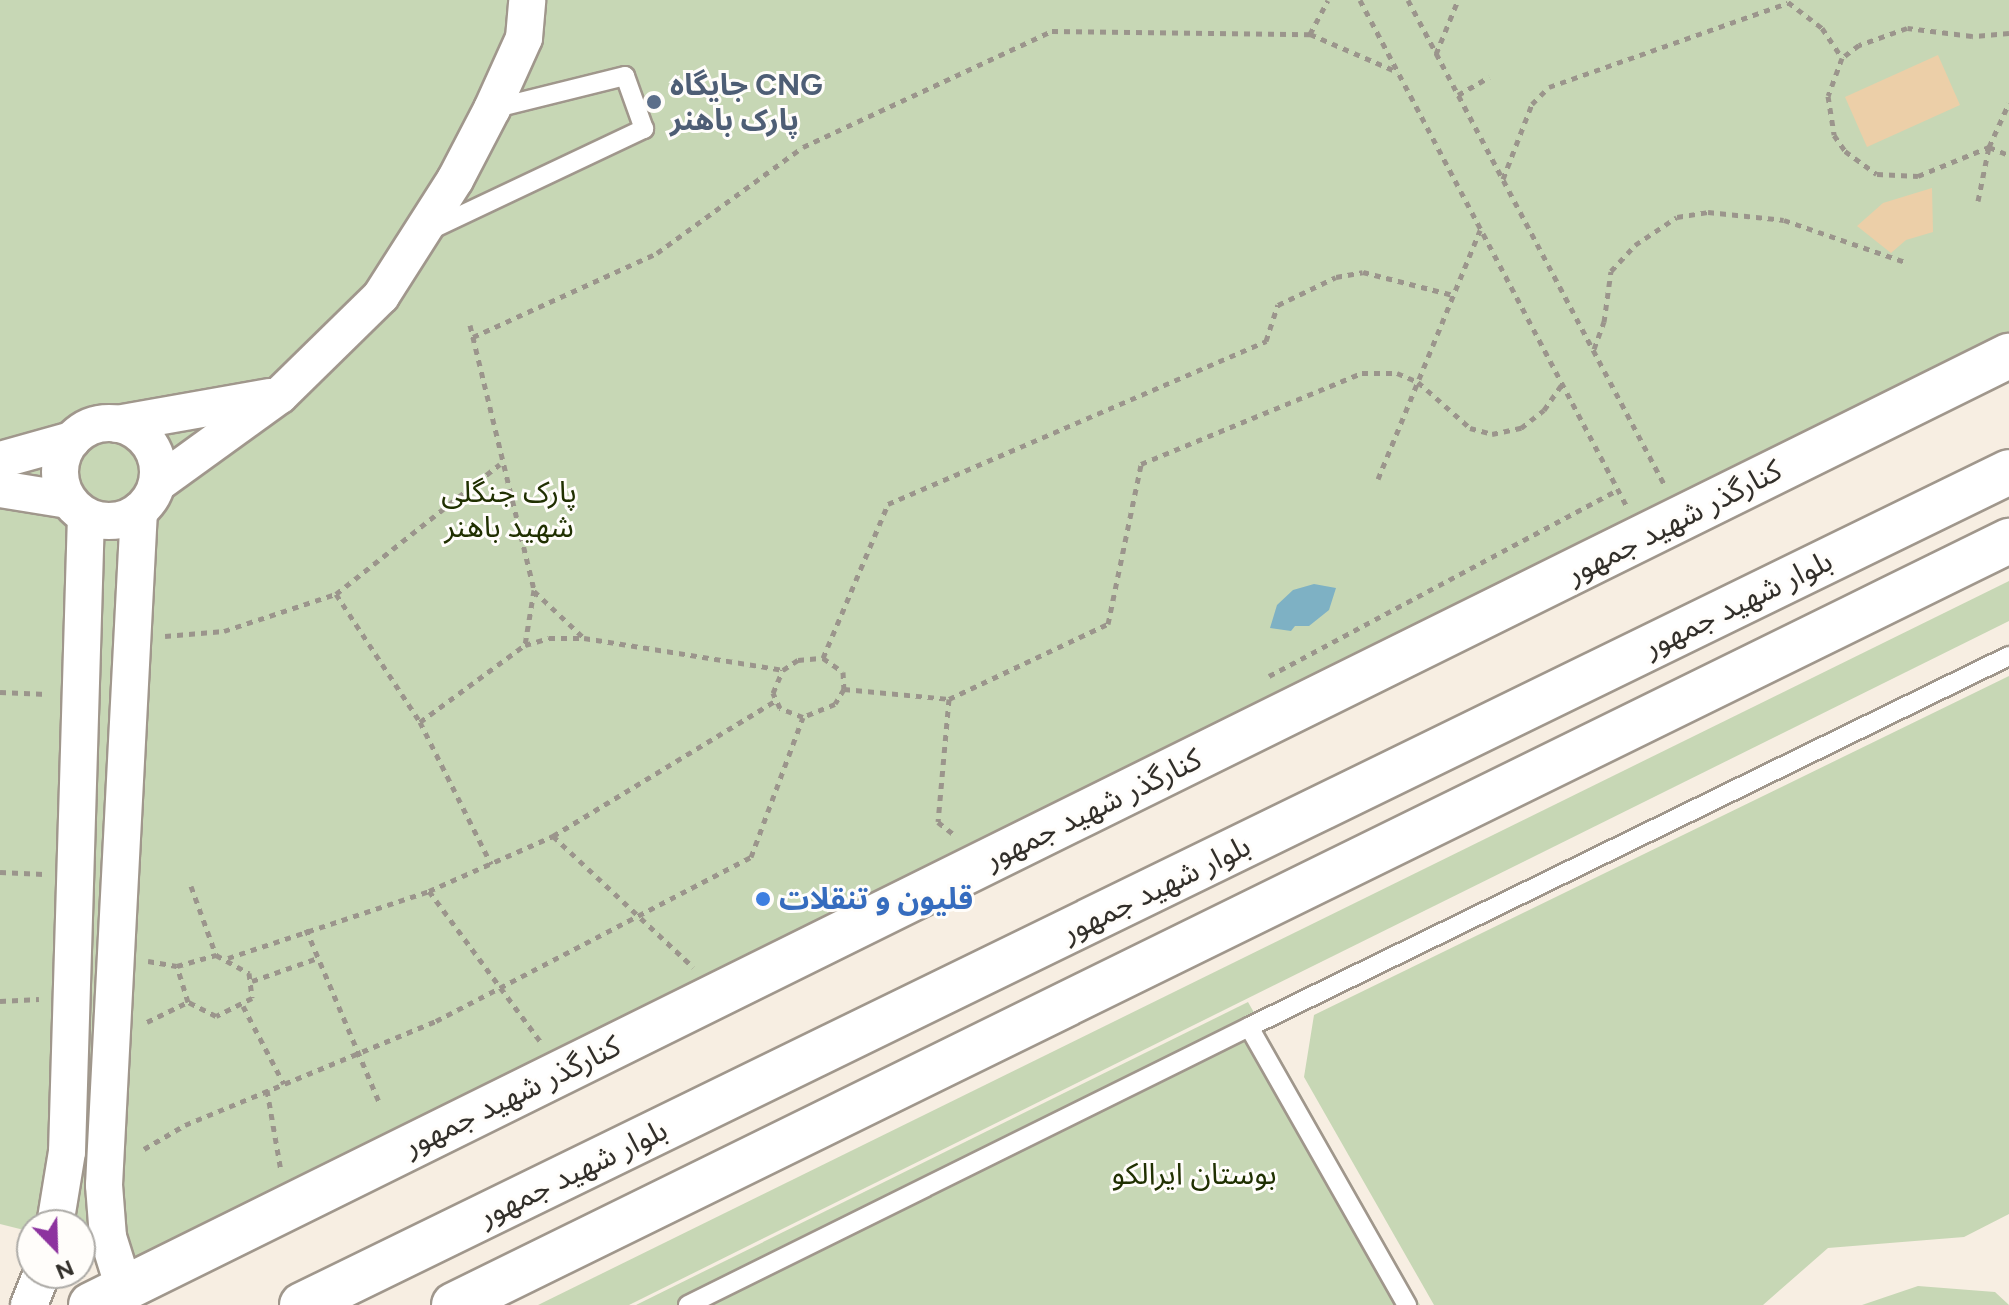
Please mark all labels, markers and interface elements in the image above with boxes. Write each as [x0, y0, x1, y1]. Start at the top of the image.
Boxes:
place label: جایگاه CNG پارک باهنر [670, 67, 822, 138]
marker: جایگاه CNG پارک باهنر [645, 93, 663, 111]
street label: کنارگذر شهید جمهور [1560, 452, 1788, 592]
park label: پارک جنگلی شهید باهنر [441, 474, 577, 544]
street label: بلوار شهید جمهور [1638, 543, 1838, 665]
street label: کنارگذر شهید جمهور [979, 741, 1207, 877]
street label: بلوار شهید جمهور [1056, 828, 1256, 950]
place label: قلیون و تنقلات [779, 881, 973, 917]
marker: قلیون و تنقلات [754, 890, 772, 908]
street label: کنارگذر شهید جمهور [398, 1028, 626, 1164]
street label: بلوار شهید جمهور [473, 1112, 673, 1234]
park label: بوستان ایرالکو [1111, 1156, 1277, 1192]
north arrow [16, 1209, 96, 1289]
text: N [52, 1254, 78, 1285]

